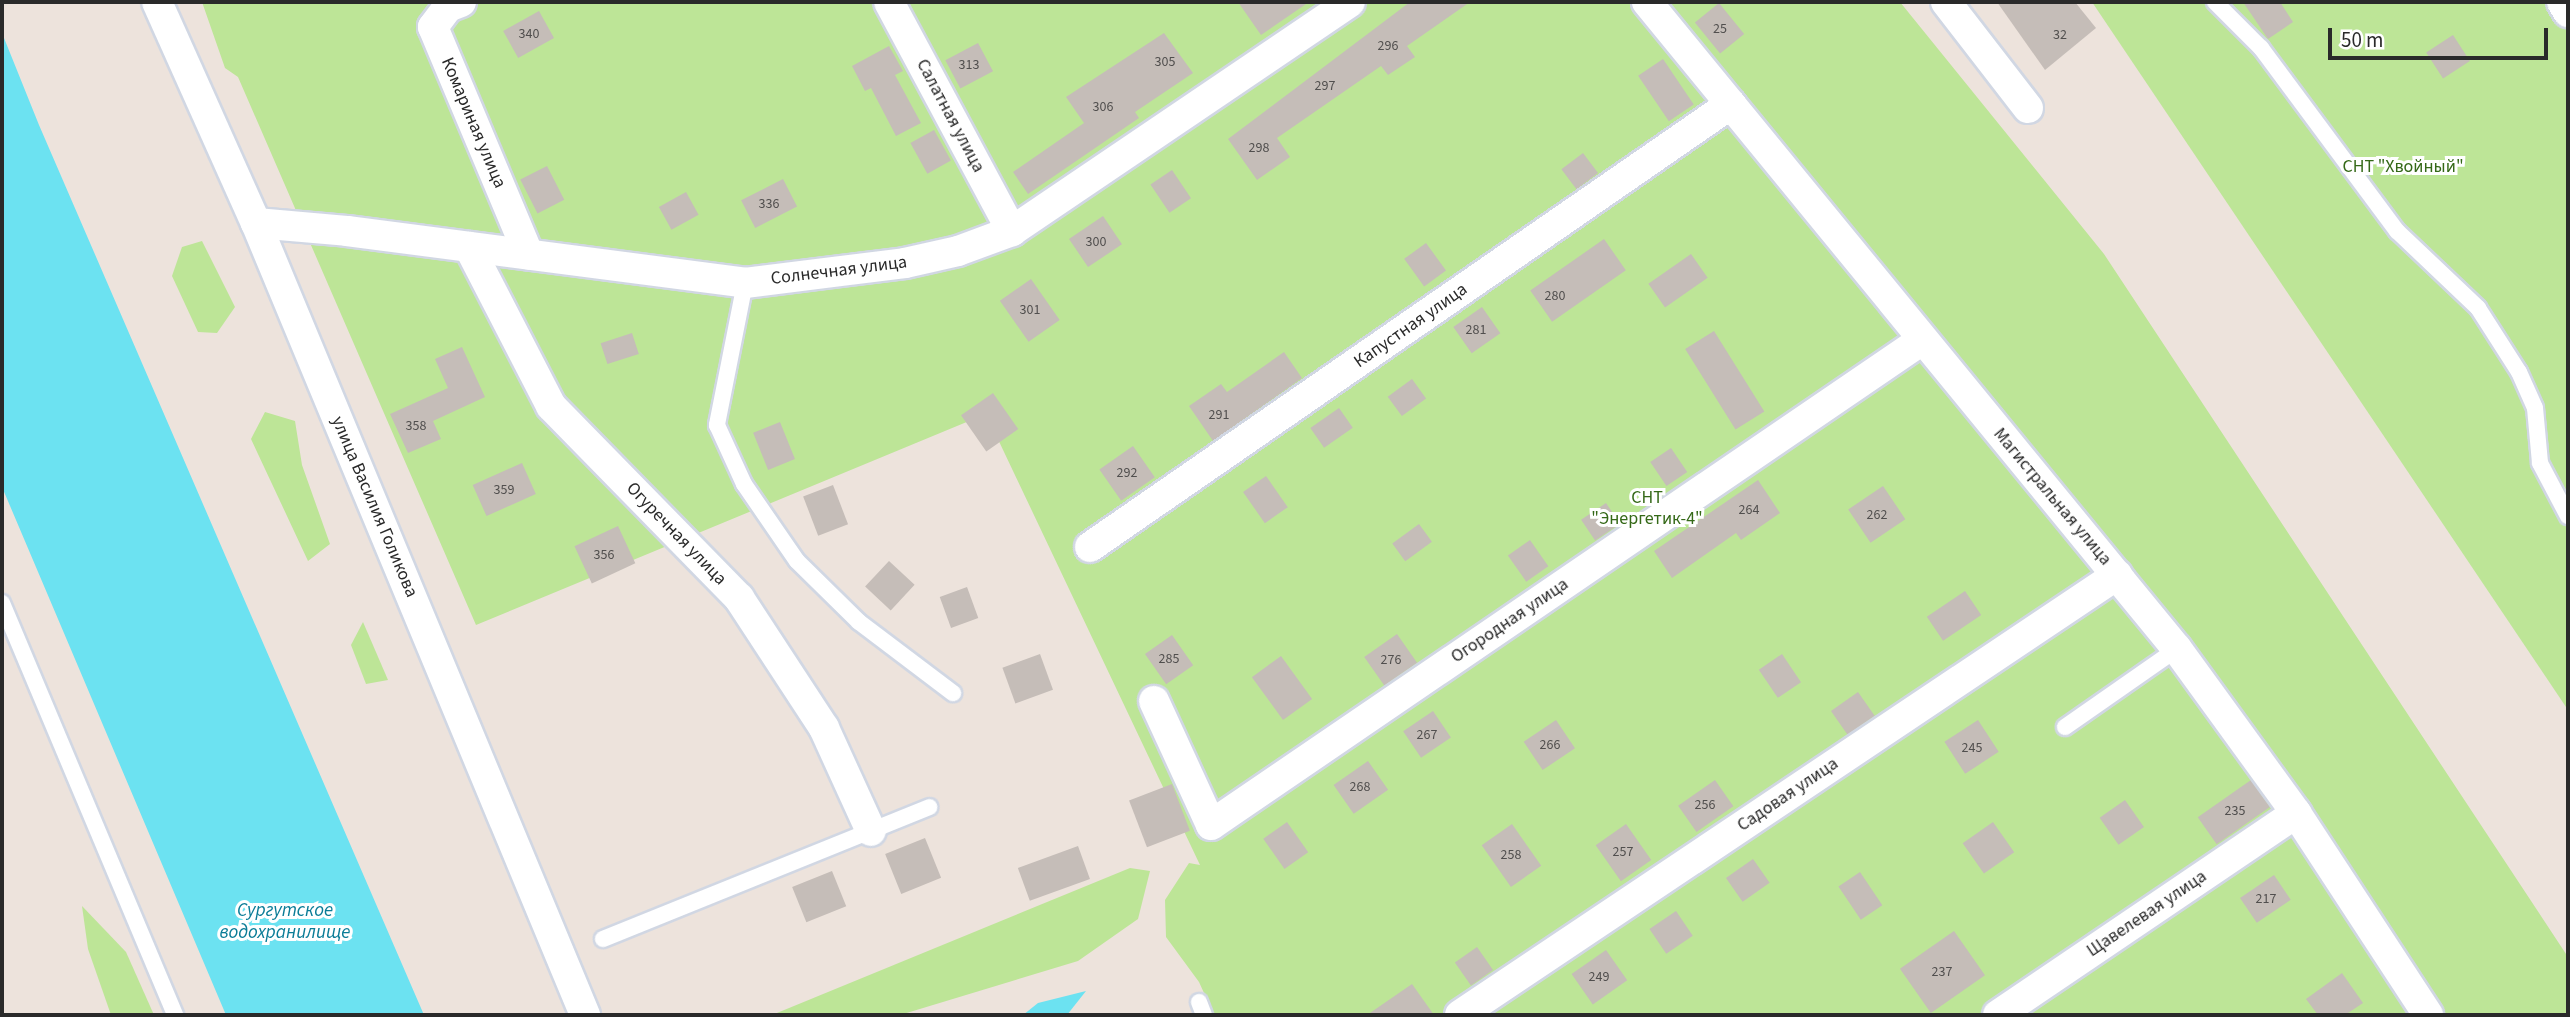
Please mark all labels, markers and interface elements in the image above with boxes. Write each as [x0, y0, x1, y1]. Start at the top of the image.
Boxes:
scale bar [2332, 14, 2552, 58]
house number: 25 [1713, 21, 1727, 37]
text: 50 m [2341, 25, 2383, 55]
house number: 340 [519, 26, 539, 42]
house number: 32 [2053, 27, 2067, 43]
house number: 296 [1378, 38, 1398, 54]
street label: Комариная улица [436, 54, 510, 192]
house number: 305 [1155, 54, 1175, 70]
street label: Салатная улица [911, 56, 989, 176]
house number: 313 [959, 57, 979, 73]
house number: 297 [1315, 78, 1335, 94]
house number: 306 [1093, 99, 1113, 115]
house number: 298 [1249, 140, 1269, 156]
park label: СНТ "Хвойный" [2342, 156, 2464, 178]
house number: 336 [759, 196, 779, 212]
house number: 300 [1086, 234, 1106, 250]
street label: Солнечная улица [770, 252, 908, 290]
street label: Капустная улица [1350, 279, 1472, 373]
house number: 280 [1545, 288, 1565, 304]
house number: 301 [1020, 302, 1040, 318]
house number: 281 [1466, 322, 1486, 338]
house number: 291 [1209, 407, 1229, 423]
street label: улица Василия Голикова [326, 413, 422, 601]
house number: 358 [406, 418, 426, 434]
street label: Магистральная улица [1988, 424, 2116, 570]
house number: 292 [1117, 465, 1137, 481]
street label: Огуречная улица [621, 478, 731, 590]
house number: 359 [494, 482, 514, 498]
park label: СНТ "Энергетик-4" [1591, 488, 1703, 530]
house number: 264 [1739, 502, 1759, 518]
house number: 262 [1867, 507, 1887, 523]
house number: 356 [594, 547, 614, 563]
street label: Огородная улица [1447, 574, 1573, 668]
house number: 285 [1159, 651, 1179, 667]
house number: 276 [1381, 652, 1401, 668]
house number: 267 [1417, 727, 1437, 743]
house number: 266 [1540, 737, 1560, 753]
house number: 245 [1962, 740, 1982, 756]
street label: Садовая улица [1733, 753, 1843, 837]
house number: 268 [1350, 779, 1370, 795]
house number: 256 [1695, 797, 1715, 813]
house number: 235 [2225, 803, 2245, 819]
house number: 257 [1613, 844, 1633, 860]
house number: 258 [1501, 847, 1521, 863]
street label: Щавелевая улица [2083, 866, 2211, 962]
house number: 217 [2256, 891, 2276, 907]
water label: Сургутское водохранилище [219, 900, 351, 944]
house number: 237 [1932, 964, 1952, 980]
house number: 249 [1589, 969, 1609, 985]

